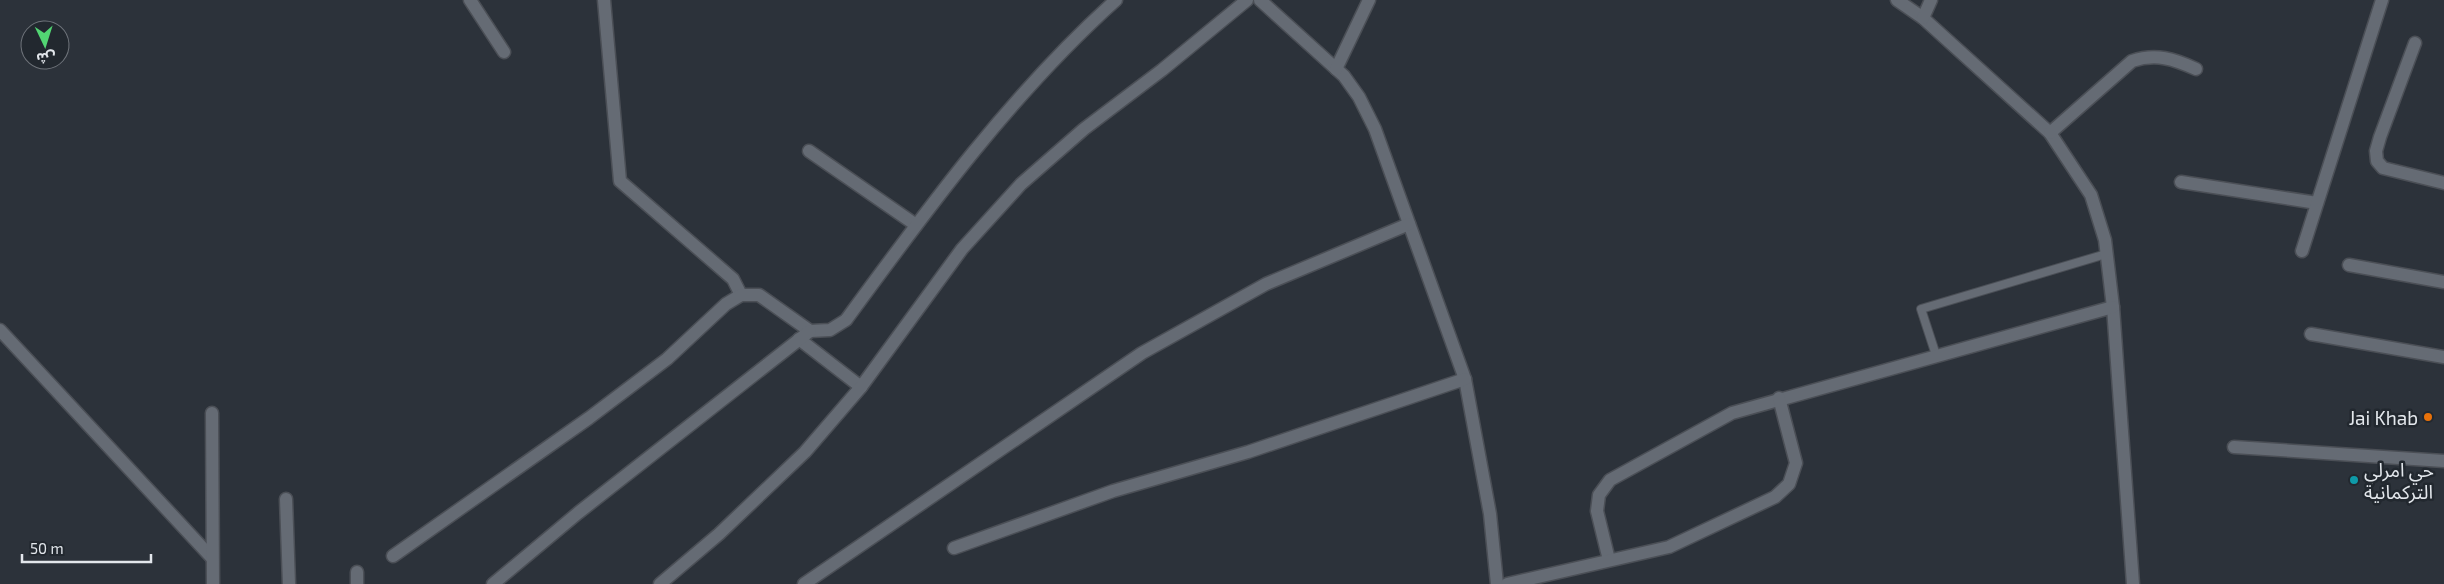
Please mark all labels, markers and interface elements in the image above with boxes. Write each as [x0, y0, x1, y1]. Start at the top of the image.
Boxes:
north arrow [20, 20, 70, 70]
text: ش [36, 49, 56, 68]
place label: Jai Khab [2349, 406, 2418, 429]
marker: Jai Khab [2422, 411, 2434, 423]
place label: حي امرلي التركمانية [2364, 458, 2434, 504]
marker: حي امرلي التركمانية [2348, 474, 2360, 486]
scale bar [22, 532, 151, 564]
text: 50 m [30, 539, 64, 557]

